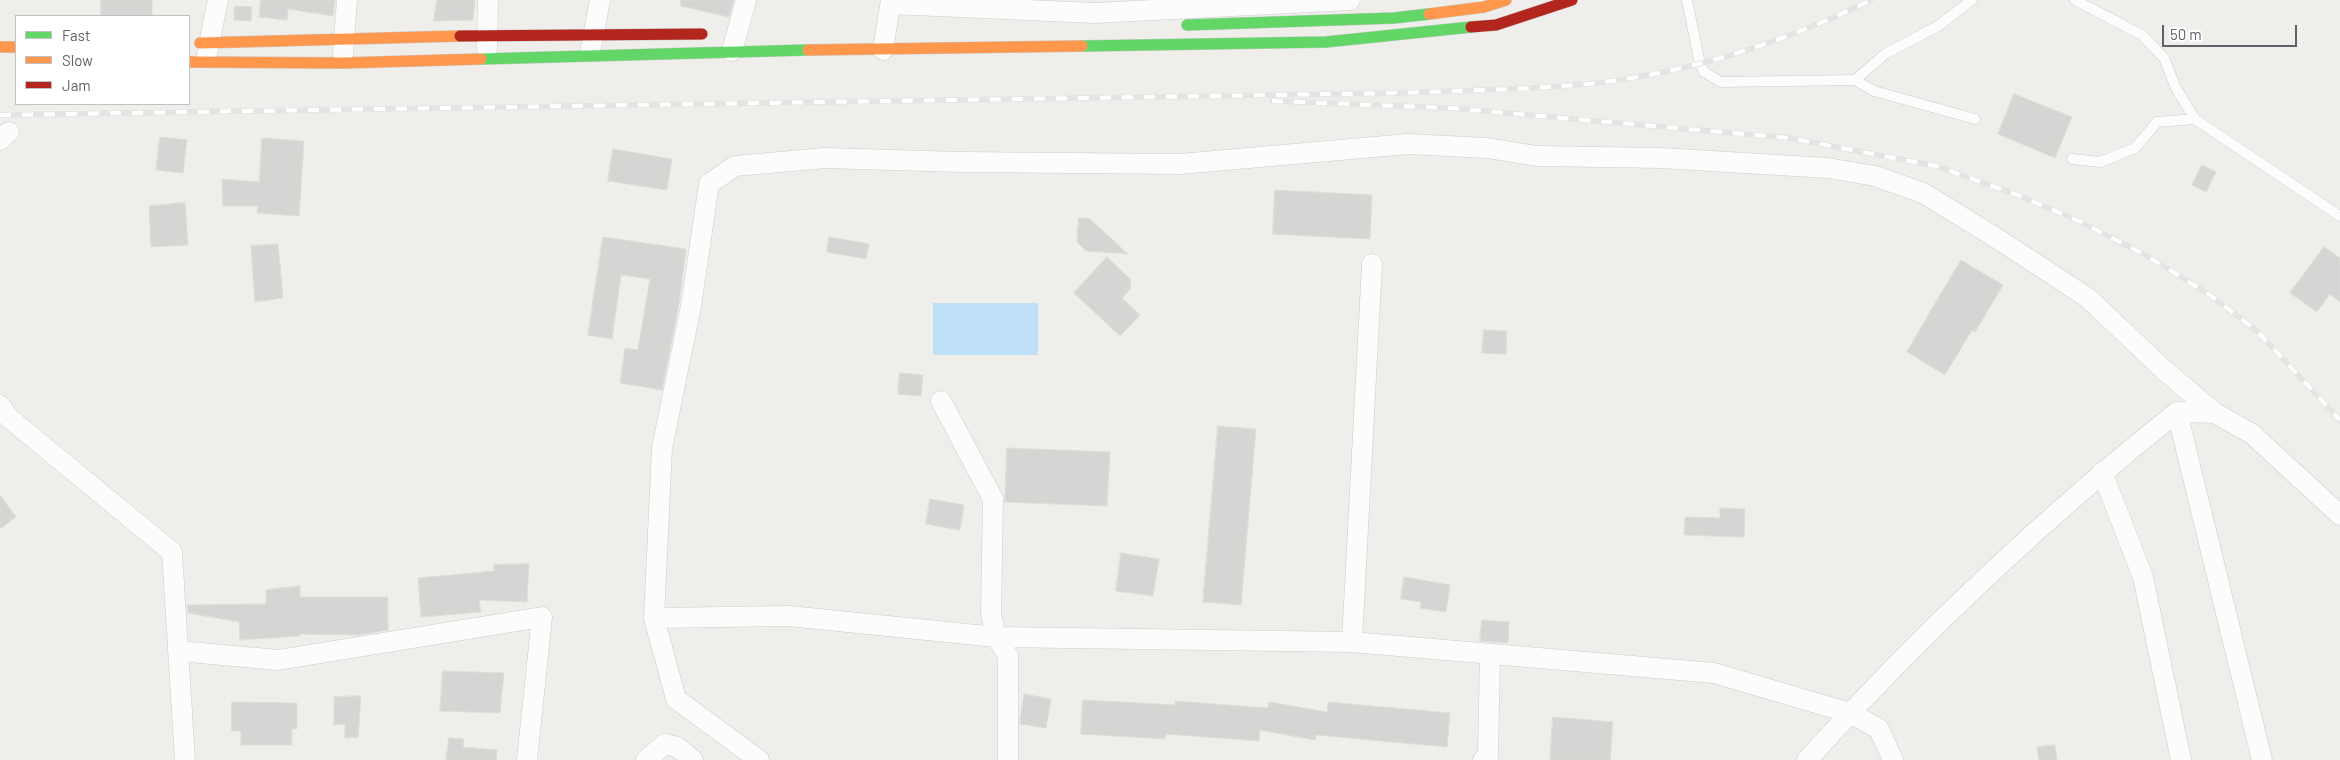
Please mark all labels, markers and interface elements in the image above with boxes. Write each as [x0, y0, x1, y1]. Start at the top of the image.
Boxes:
legend [15, 15, 190, 105]
scale bar [2165, 15, 2300, 47]
text: 50 m [2170, 25, 2202, 43]
text: Fast [62, 26, 90, 44]
text: Slow [62, 51, 93, 69]
text: Jam [62, 76, 91, 94]

